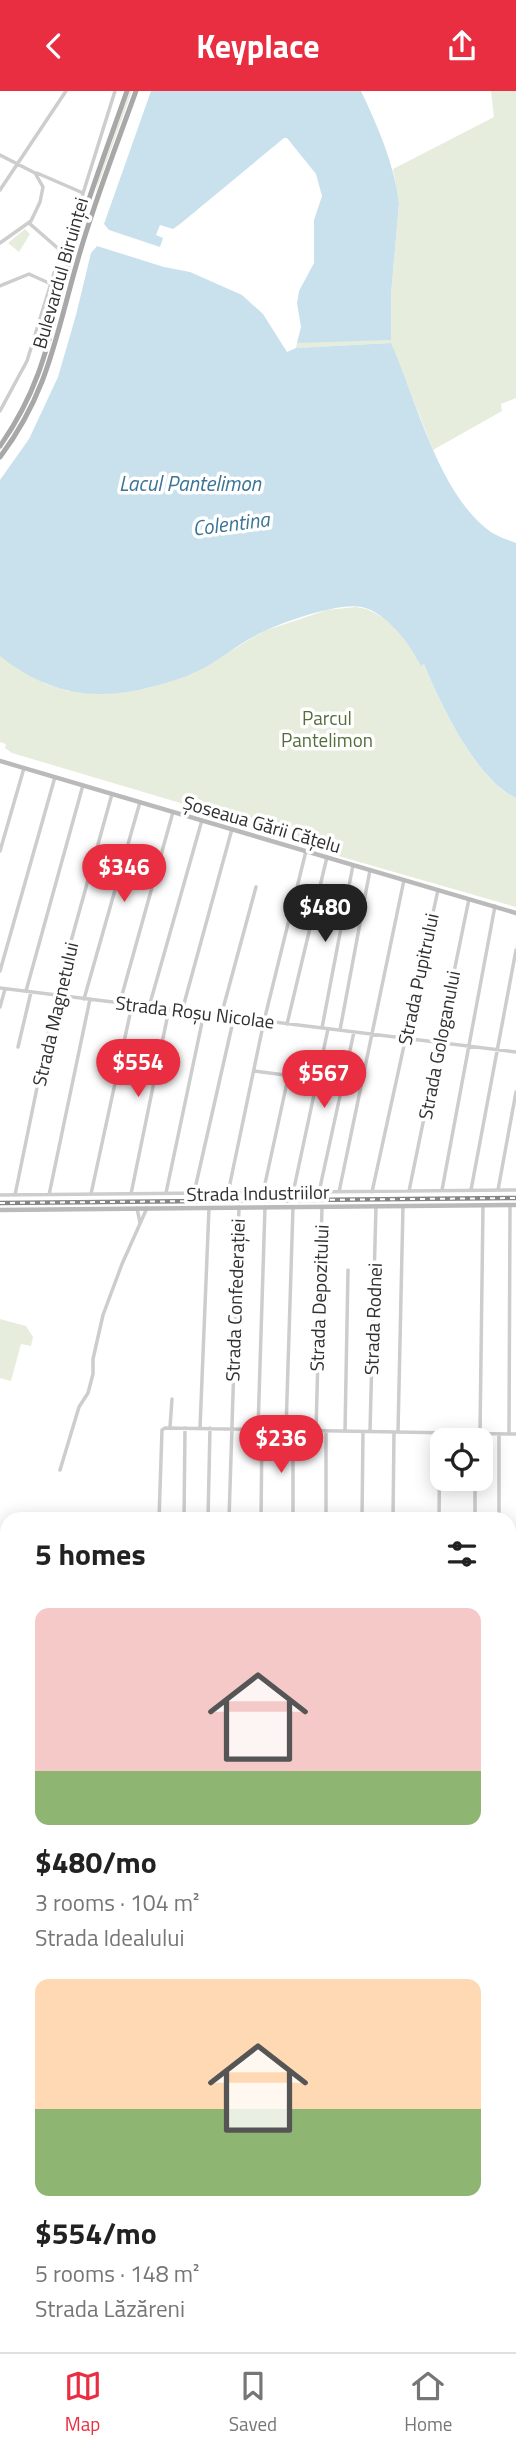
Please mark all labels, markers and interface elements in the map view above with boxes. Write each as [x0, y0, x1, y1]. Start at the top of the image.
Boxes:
text: Keyplace [196, 22, 320, 70]
icon: back [35, 27, 73, 65]
icon: share [443, 27, 481, 65]
street label: Bulevardul Biruinței [24, 194, 95, 352]
water label: Lacul Pantelimon [119, 467, 262, 499]
water label: Colentina [191, 502, 273, 544]
park label: Parcul Pantelimon [281, 703, 373, 754]
street label: Șoseaua Gării Cățelu [180, 787, 344, 860]
pin: $346 [83, 845, 165, 904]
text: $346 [98, 849, 150, 884]
pin: $480 [284, 885, 366, 944]
text: $480 [299, 889, 351, 924]
street label: Strada Pupitrului [389, 910, 446, 1048]
street label: Strada Magnetului [24, 939, 85, 1089]
street label: Strada Gologanului [410, 968, 467, 1122]
street label: Strada Roșu Nicolae [114, 987, 276, 1036]
pin: $554 [97, 1039, 179, 1099]
text: $554 [112, 1044, 164, 1079]
pin: $567 [283, 1051, 365, 1110]
text: $567 [298, 1055, 350, 1090]
street label: Strada Industriilor [186, 1177, 330, 1208]
street label: Strada Confederației [217, 1218, 252, 1382]
street label: Strada Depozitului [301, 1224, 336, 1372]
street label: Strada Rodnei [356, 1262, 389, 1376]
pin: $236 [240, 1415, 322, 1475]
text: $236 [255, 1420, 307, 1455]
map controls [430, 1428, 493, 1491]
button: locate [430, 1428, 493, 1491]
text: 5 homes [35, 1531, 146, 1577]
icon: filters [443, 1535, 481, 1573]
icon: home [195, 1654, 321, 1780]
text: $480/mo [35, 1839, 157, 1885]
text: 3 rooms · 104 m² [35, 1885, 199, 1920]
text: Strada Idealului [35, 1920, 185, 1955]
icon: home [195, 2025, 321, 2151]
text: $554/mo [35, 2210, 157, 2256]
text: 5 rooms · 148 m² [35, 2256, 199, 2291]
text: Strada Lăzăreni [35, 2291, 185, 2326]
tab: Map [64, 2367, 102, 2438]
tab: Saved [229, 2367, 277, 2438]
tab: Home [404, 2367, 452, 2438]

